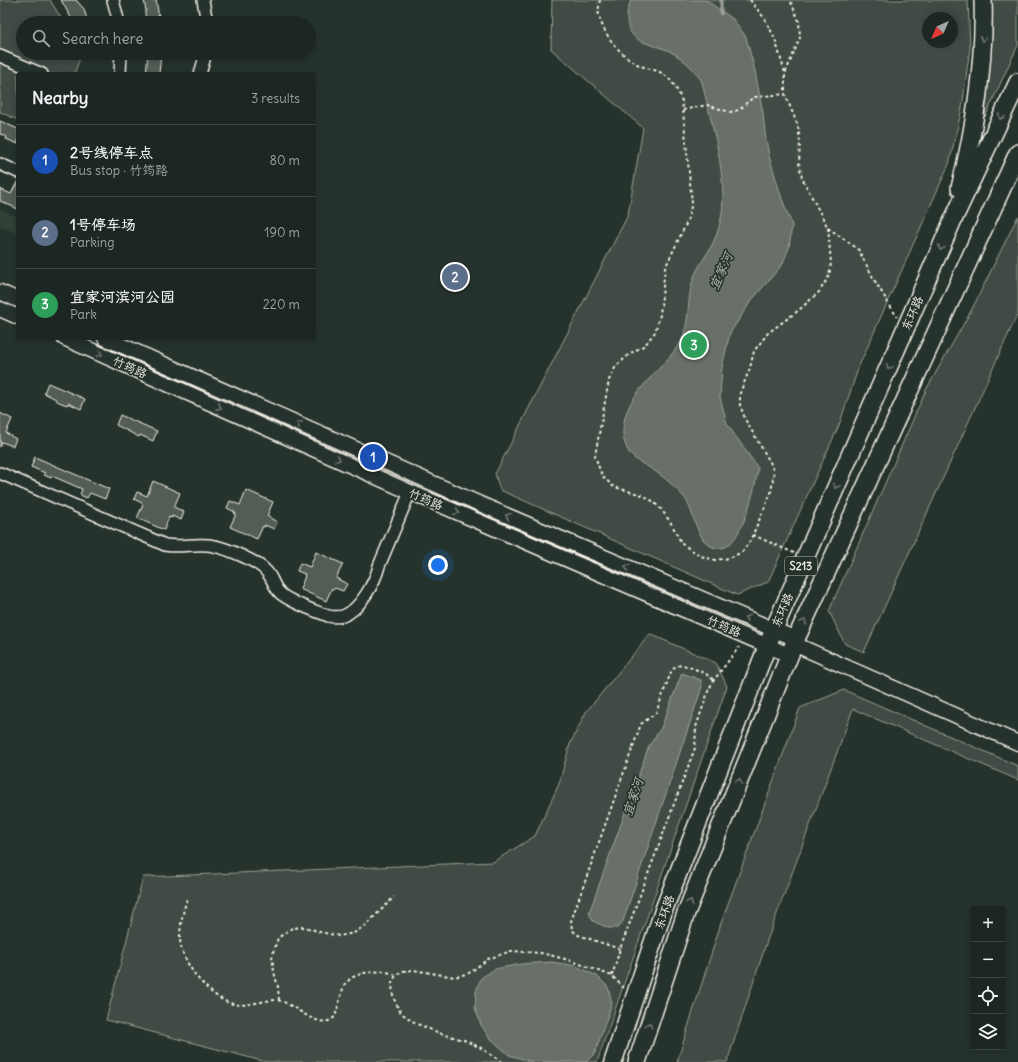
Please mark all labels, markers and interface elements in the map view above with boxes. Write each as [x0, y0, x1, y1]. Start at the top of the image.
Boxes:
north arrow [922, 12, 958, 48]
search box [16, 16, 316, 60]
icon: search [30, 27, 52, 49]
text: Search here [62, 29, 143, 48]
one-way arrow [979, 36, 988, 42]
text: Nearby [32, 87, 88, 109]
text: 3 results [251, 90, 300, 107]
one-way arrow [998, 113, 1006, 120]
text: 2号线停车点 [70, 143, 153, 162]
text: 1 [42, 152, 48, 169]
text: 80 m [269, 152, 300, 169]
text: Bus stop · 竹筠路 [70, 162, 168, 179]
text: 1号停车场 [70, 215, 136, 234]
text: 2 [41, 224, 49, 241]
text: 190 m [264, 224, 300, 241]
text: Parking [70, 234, 115, 251]
one-way arrow [938, 243, 946, 251]
water label: 宜家河 [705, 248, 738, 292]
pin: 2 [442, 262, 468, 292]
text: 宜家河滨河公园 [70, 287, 175, 306]
street label: 东环路 [898, 293, 926, 333]
text: 3 [41, 296, 49, 313]
text: 220 m [263, 296, 300, 313]
text: Park [70, 306, 97, 323]
pin: 3 [681, 330, 707, 360]
one-way arrow [96, 349, 103, 357]
street label: 竹筠路 [110, 353, 150, 381]
one-way arrow [886, 362, 894, 370]
one-way arrow [215, 402, 222, 410]
one-way arrow [296, 421, 304, 429]
pin: 1 [360, 442, 386, 472]
one-way arrow [334, 455, 341, 463]
one-way arrow [833, 482, 841, 489]
street label: 竹筠路 [406, 485, 446, 513]
one-way arrow [453, 507, 460, 515]
one-way arrow [504, 513, 512, 521]
your location [428, 555, 448, 575]
road number: S213 [785, 557, 817, 575]
one-way arrow [624, 564, 632, 572]
street label: 东环路 [768, 590, 796, 630]
street label: 竹筠路 [704, 612, 744, 640]
one-way arrow [744, 614, 751, 622]
one-way arrow [799, 618, 807, 625]
water label: 宜家河 [619, 774, 648, 818]
one-way arrow [734, 777, 742, 784]
street label: 东环路 [651, 893, 677, 931]
one-way arrow [686, 898, 694, 905]
map controls [970, 906, 1006, 1050]
button: + [970, 906, 1006, 942]
button: − [970, 942, 1006, 978]
button: locate [970, 978, 1006, 1014]
button: layers [970, 1014, 1006, 1050]
one-way arrow [644, 1022, 653, 1029]

